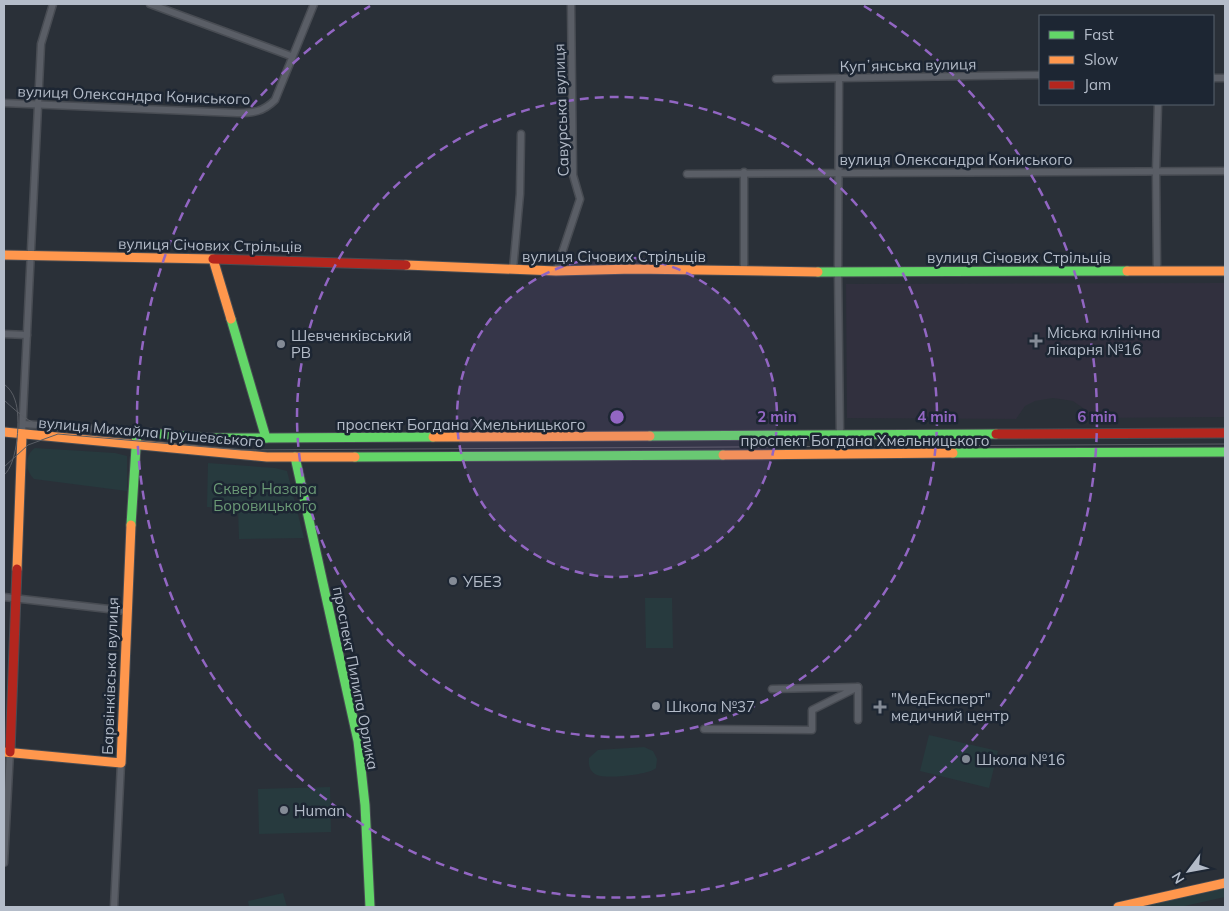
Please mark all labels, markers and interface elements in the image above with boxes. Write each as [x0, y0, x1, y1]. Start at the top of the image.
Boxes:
legend [1039, 15, 1214, 105]
text: Fast [1084, 25, 1114, 44]
street label: Савурська вулиця [549, 43, 573, 177]
text: Slow [1084, 50, 1118, 69]
street label: Купʼянська вулиця [839, 54, 977, 76]
text: Jam [1084, 75, 1111, 94]
street label: вулиця Олександра Кониського [17, 81, 251, 109]
street label: вулиця Олександра Кониського [839, 150, 1073, 169]
street label: вулиця Січових Стрільців [118, 234, 302, 256]
street label: вулиця Січових Стрільців [522, 247, 706, 266]
street label: вулиця Січових Стрільців [927, 248, 1111, 267]
place label: Міська клінічна лікарня №16 [1047, 323, 1160, 359]
place label: Шевченківський РВ [291, 326, 412, 362]
marker: Міська клінічна лікарня №16 [1029, 334, 1043, 348]
marker: Шевченківський РВ [275, 338, 287, 350]
text: 2 min [757, 407, 797, 426]
text: 4 min [917, 407, 957, 426]
text: 6 min [1077, 407, 1117, 426]
centre of rings [608, 408, 626, 426]
street label: вулиця Михайла Грушевського [38, 413, 264, 451]
street label: проспект Богдана Хмельницького [337, 415, 585, 434]
street label: проспект Богдана Хмельницького [741, 431, 989, 450]
park label: Сквер Назара Боровицького [213, 479, 317, 515]
place label: УБЕЗ [462, 572, 502, 591]
marker: УБЕЗ [447, 575, 459, 587]
street label: проспект Пилипа Орлика [329, 585, 383, 771]
street label: Барвінківська вулиця [98, 597, 122, 755]
place label: "МедЕксперт" медичний центр [891, 689, 1009, 725]
place label: Школа №37 [666, 697, 755, 716]
marker: Школа №37 [650, 700, 662, 712]
marker: "МедЕксперт" медичний центр [873, 700, 887, 714]
place label: Школа №16 [976, 750, 1065, 769]
marker: Школа №16 [960, 753, 972, 765]
place label: Human [294, 801, 345, 820]
marker: Human [278, 804, 290, 816]
north arrow [1164, 846, 1214, 896]
text: N [1168, 869, 1188, 887]

